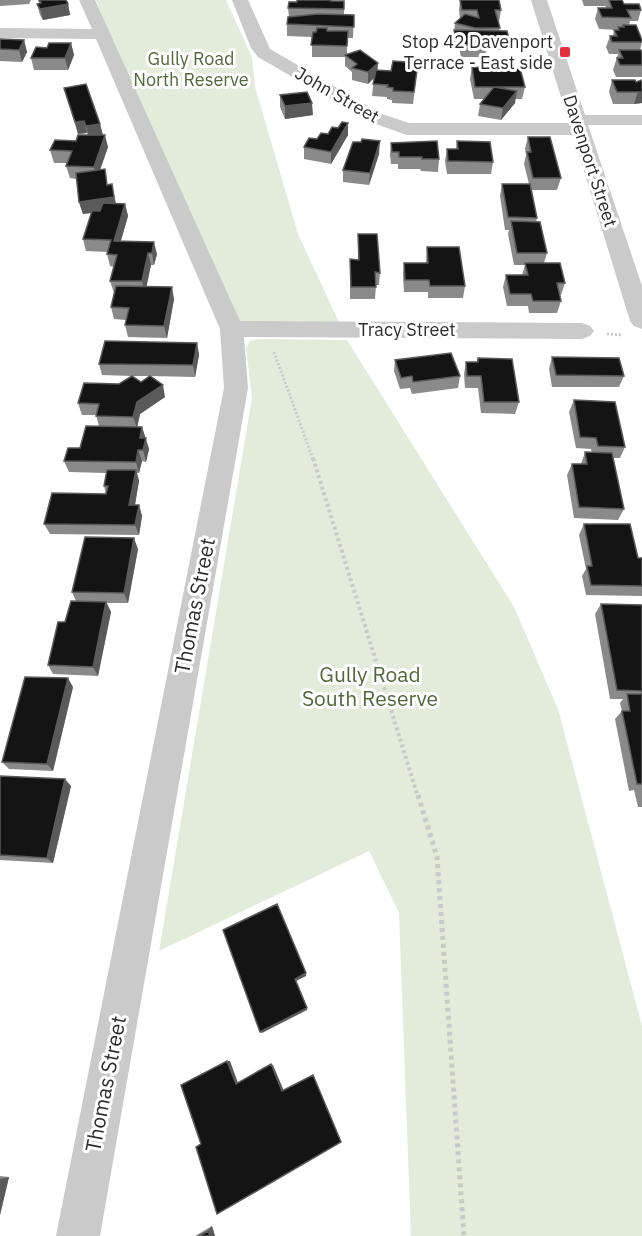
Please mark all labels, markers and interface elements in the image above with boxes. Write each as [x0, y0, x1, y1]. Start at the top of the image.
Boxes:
place label: Stop 42 Davenport Terrace - East side [402, 30, 553, 74]
marker: Stop 42 Davenport Terrace - East side [558, 45, 572, 59]
park label: Gully Road North Reserve [133, 47, 249, 91]
street label: John Street [291, 61, 383, 128]
street label: Davenport Street [558, 92, 623, 230]
street label: Tracy Street [358, 318, 456, 341]
street label: Thomas Street [167, 535, 221, 676]
park label: Gully Road South Reserve [302, 660, 438, 712]
street label: Thomas Street [78, 1013, 132, 1154]

